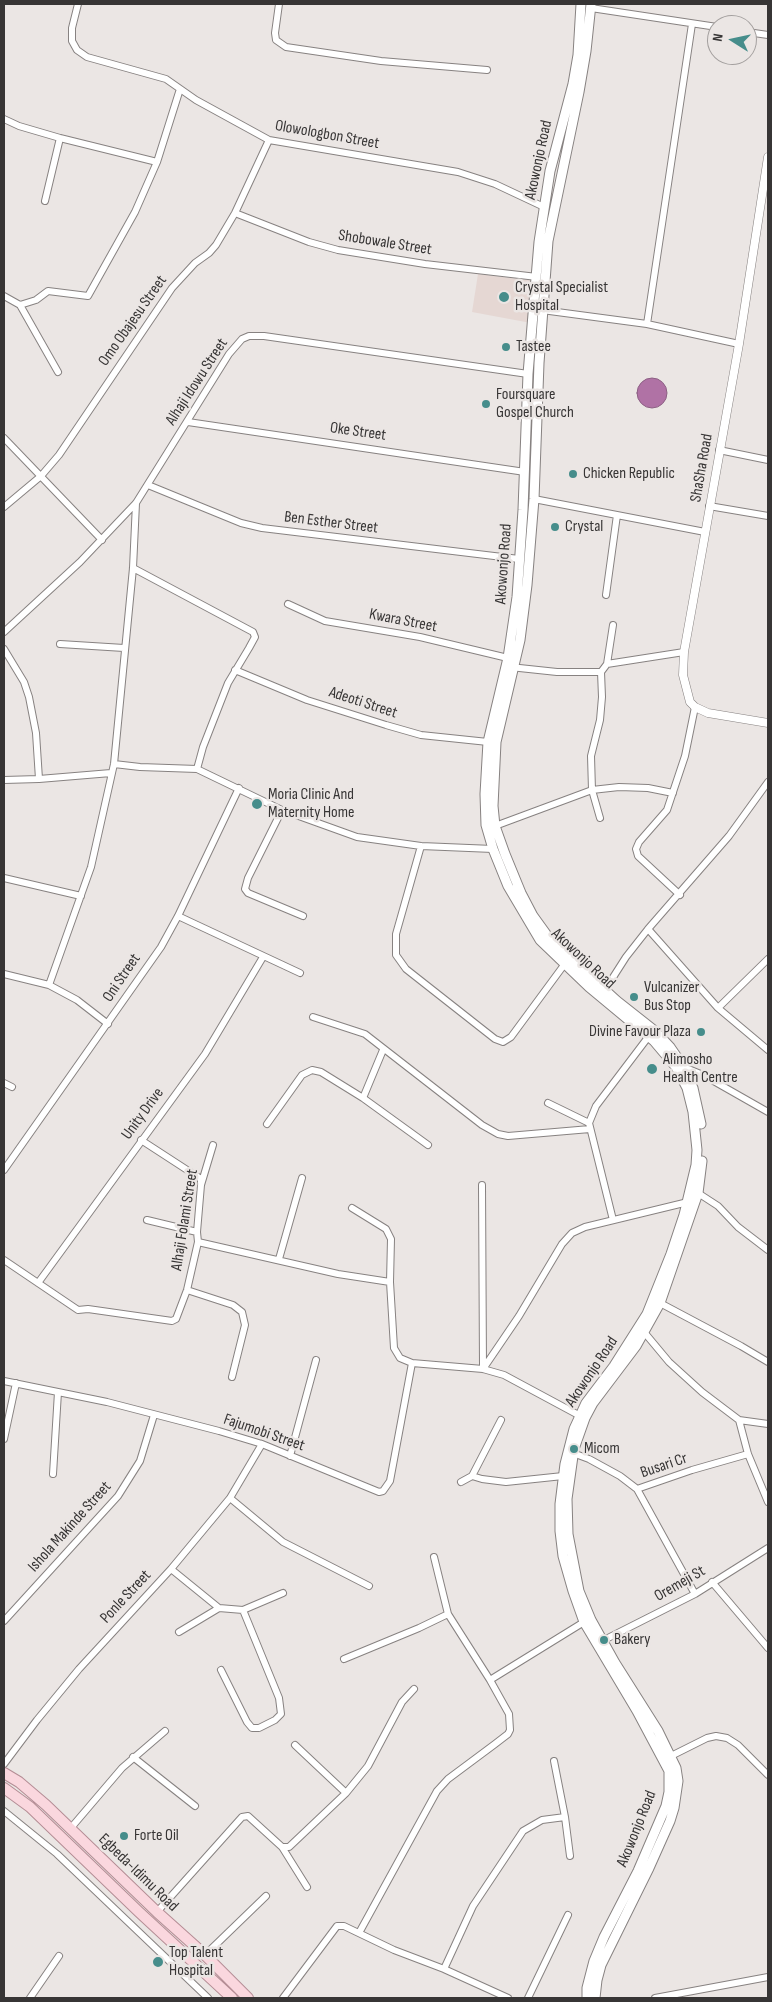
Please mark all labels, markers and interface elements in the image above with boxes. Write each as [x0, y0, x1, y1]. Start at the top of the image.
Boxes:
north arrow [707, 15, 757, 65]
text: N [709, 32, 727, 43]
street label: Olowologbon Street [273, 116, 381, 154]
street label: Akowonjo Road [521, 119, 557, 201]
street label: Shobowale Street [337, 226, 433, 260]
street label: Omo Obajesu Street [95, 272, 171, 370]
place label: Crystal Specialist Hospital [515, 278, 608, 316]
marker: Crystal Specialist Hospital [497, 290, 511, 304]
street label: Alhaji Idowu Street [162, 335, 232, 429]
place label: Tastee [516, 337, 551, 357]
marker: Tastee [500, 341, 512, 353]
place label: Foursquare Gospel Church [496, 385, 574, 423]
marker: Foursquare Gospel Church [480, 398, 492, 410]
street label: Oke Street [329, 419, 387, 445]
street label: ShaSha Road [687, 432, 717, 504]
place label: Chicken Republic [583, 464, 675, 484]
marker: Chicken Republic [567, 468, 579, 480]
street label: Ben Esther Street [283, 508, 379, 538]
place label: Crystal [565, 517, 603, 537]
marker: Crystal [549, 521, 561, 533]
street label: Akowonjo Road [492, 523, 516, 605]
street label: Kwara Street [367, 605, 439, 637]
street label: Adeoti Street [326, 683, 400, 723]
place label: Moria Clinic And Maternity Home [268, 785, 354, 823]
marker: Moria Clinic And Maternity Home [250, 797, 264, 811]
street label: Akowonjo Road [547, 924, 619, 994]
street label: Oni Street [99, 950, 145, 1006]
place label: Vulcanizer Bus Stop [644, 978, 699, 1016]
marker: Vulcanizer Bus Stop [628, 991, 640, 1003]
place label: Divine Favour Plaza [589, 1022, 691, 1042]
marker: Divine Favour Plaza [695, 1026, 707, 1038]
place label: Alimosho Health Centre [663, 1050, 738, 1088]
marker: Alimosho Health Centre [645, 1062, 659, 1076]
street label: Unity Drive [118, 1084, 168, 1144]
street label: Alhaji Folami Street [167, 1168, 203, 1272]
street label: Akowonjo Road [562, 1333, 622, 1411]
street label: Fajumobi Street [221, 1410, 307, 1456]
place label: Micom [584, 1439, 620, 1459]
marker: Micom [568, 1443, 580, 1455]
street label: Busari Cr [638, 1449, 690, 1483]
street label: Ishola Makinde Street [24, 1478, 116, 1576]
street label: Oremeji St [651, 1562, 709, 1606]
street label: Ponle Street [96, 1566, 156, 1628]
place label: Bakery [614, 1630, 651, 1650]
marker: Bakery [598, 1634, 610, 1646]
street label: Akowonjo Road [613, 1788, 661, 1870]
place label: Forte Oil [134, 1826, 179, 1846]
street label: Egbeda-Idimu Road [94, 1830, 182, 1916]
marker: Forte Oil [118, 1830, 130, 1842]
place label: Top Talent Hospital [169, 1943, 223, 1981]
marker: Top Talent Hospital [151, 1955, 165, 1969]

